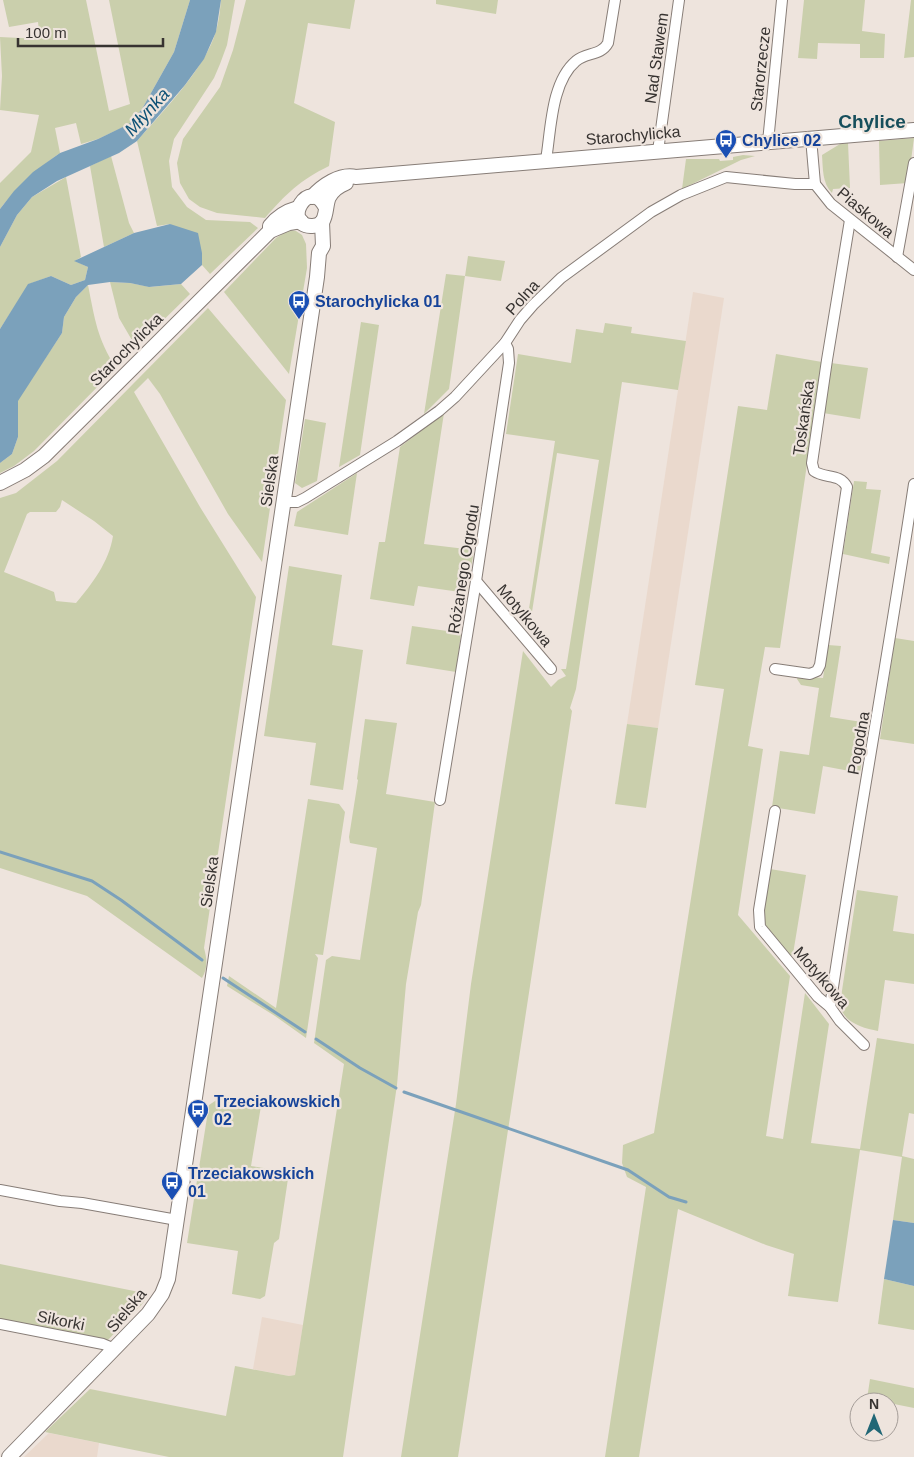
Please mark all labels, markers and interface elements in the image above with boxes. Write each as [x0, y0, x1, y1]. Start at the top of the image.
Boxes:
street label: Nad Stawem [642, 12, 671, 105]
scale bar [18, 15, 162, 47]
text: 100 m [25, 24, 67, 41]
street label: Starorzecze [748, 26, 773, 112]
water label: Młynka [120, 84, 174, 140]
district label: Chylice [838, 111, 906, 132]
street label: Starochylicka [585, 123, 681, 148]
bus stop icon: Chylice 02 [714, 128, 738, 159]
place label: Chylice 02 [742, 132, 821, 149]
street label: Piaskowa [834, 184, 897, 241]
street label: Polna [502, 276, 542, 318]
bus stop icon: Starochylicka 01 [287, 289, 311, 320]
place label: Starochylicka 01 [315, 293, 441, 310]
street label: Starochylicka [87, 310, 166, 389]
street label: Toskańska [790, 379, 817, 457]
street label: Sielska [257, 454, 282, 508]
street label: Różanego Ogrodu [445, 503, 482, 635]
street label: Motylkowa [494, 581, 555, 650]
street label: Pogodna [845, 710, 872, 776]
street label: Sielska [197, 855, 222, 909]
street label: Motylkowa [790, 943, 853, 1012]
place label: Trzeciakowskich 02 [214, 1093, 340, 1128]
bus stop icon: Trzeciakowskich 02 [186, 1098, 210, 1129]
place label: Trzeciakowskich 01 [188, 1165, 314, 1200]
bus stop icon: Trzeciakowskich 01 [160, 1170, 184, 1201]
street label: Sielska [103, 1285, 150, 1336]
street label: Sikorki [36, 1308, 86, 1333]
north arrow [849, 1392, 899, 1442]
text: N [869, 1396, 879, 1412]

